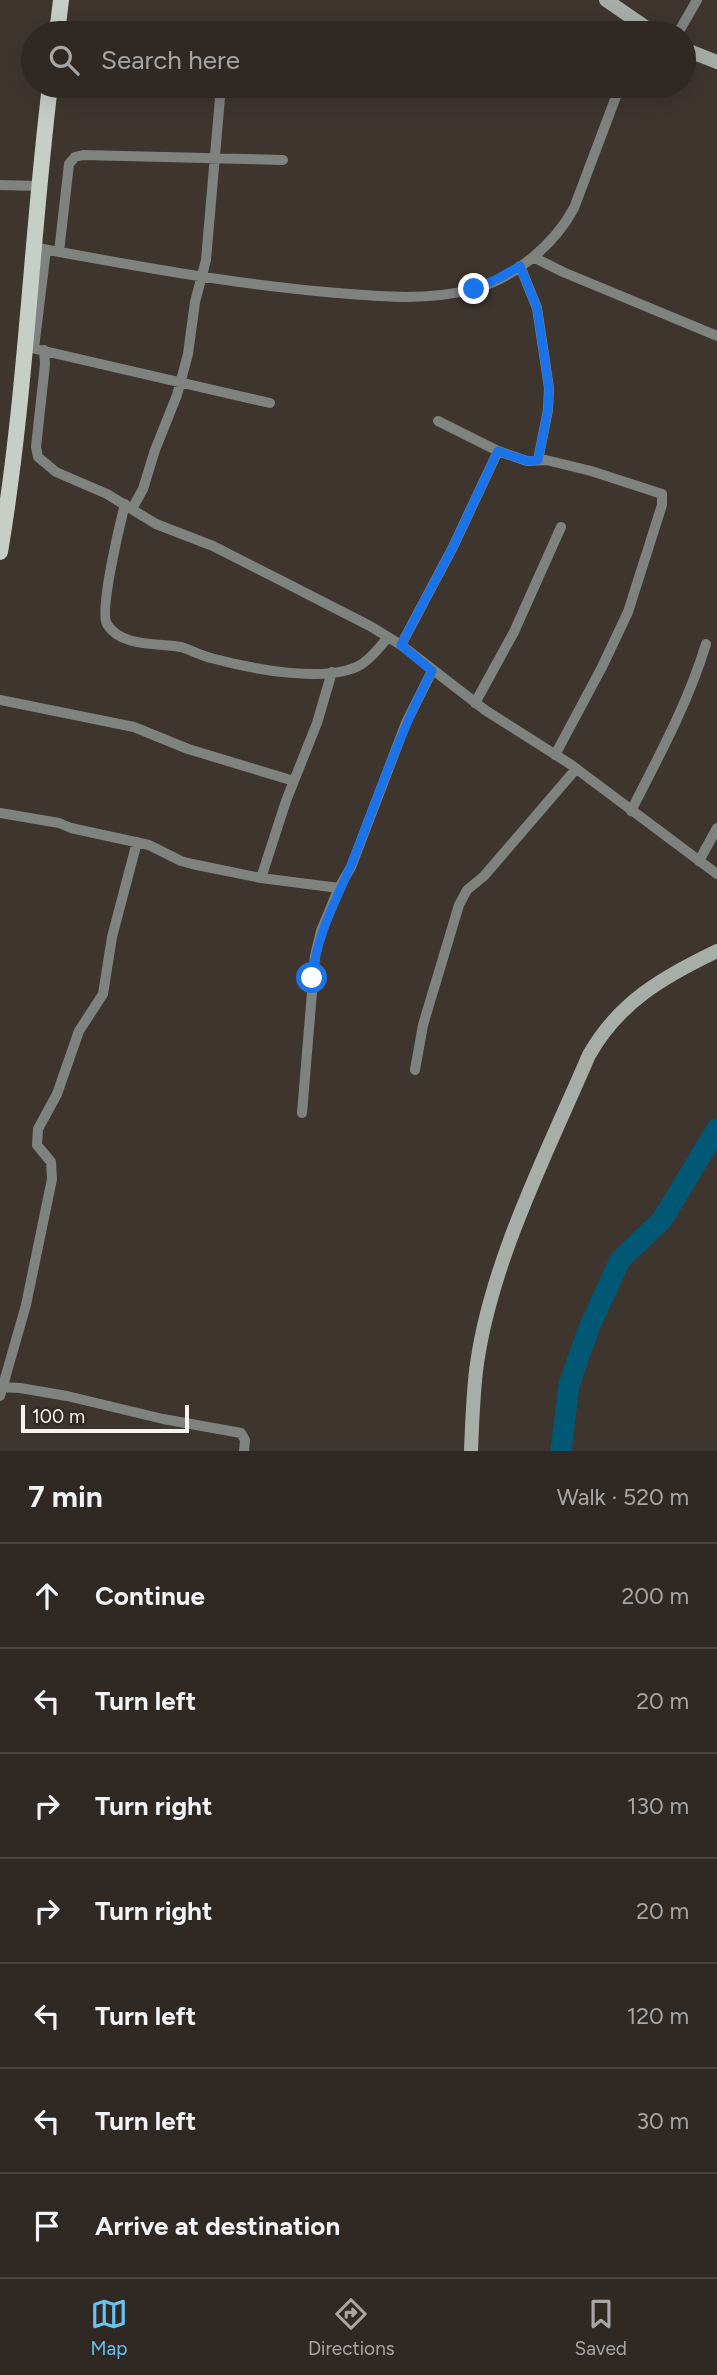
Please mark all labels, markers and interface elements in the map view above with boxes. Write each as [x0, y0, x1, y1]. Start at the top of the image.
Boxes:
search box [21, 21, 696, 98]
icon: search [45, 41, 83, 79]
text: Search here [101, 44, 240, 76]
route end [458, 273, 489, 304]
route start [296, 962, 327, 993]
scale bar [21, 1402, 189, 1434]
text: 100 m [32, 1405, 85, 1428]
text: 7 min [28, 1478, 103, 1515]
text: Walk · 520 m [557, 1483, 689, 1511]
icon: ahead [28, 1577, 66, 1615]
text: Continue [95, 1580, 205, 1612]
text: 200 m [621, 1582, 689, 1610]
icon: left [28, 1682, 66, 1720]
text: Turn left [95, 1685, 196, 1717]
text: 20 m [636, 1687, 689, 1715]
icon: right [28, 1787, 66, 1825]
text: Turn right [95, 1790, 212, 1822]
text: 130 m [627, 1792, 689, 1820]
icon: right [28, 1892, 66, 1930]
text: Turn right [95, 1895, 212, 1927]
text: 20 m [636, 1897, 689, 1925]
icon: left [28, 1997, 66, 2035]
text: Turn left [95, 2000, 196, 2032]
text: 120 m [627, 2002, 689, 2030]
icon: left [28, 2102, 66, 2140]
text: Turn left [95, 2105, 196, 2137]
text: 30 m [636, 2107, 689, 2135]
icon: arrive [28, 2207, 66, 2245]
text: Arrive at destination [95, 2210, 340, 2242]
tab: Map [90, 2295, 128, 2360]
tab: Directions [308, 2295, 395, 2360]
tab: Saved [575, 2295, 627, 2360]

